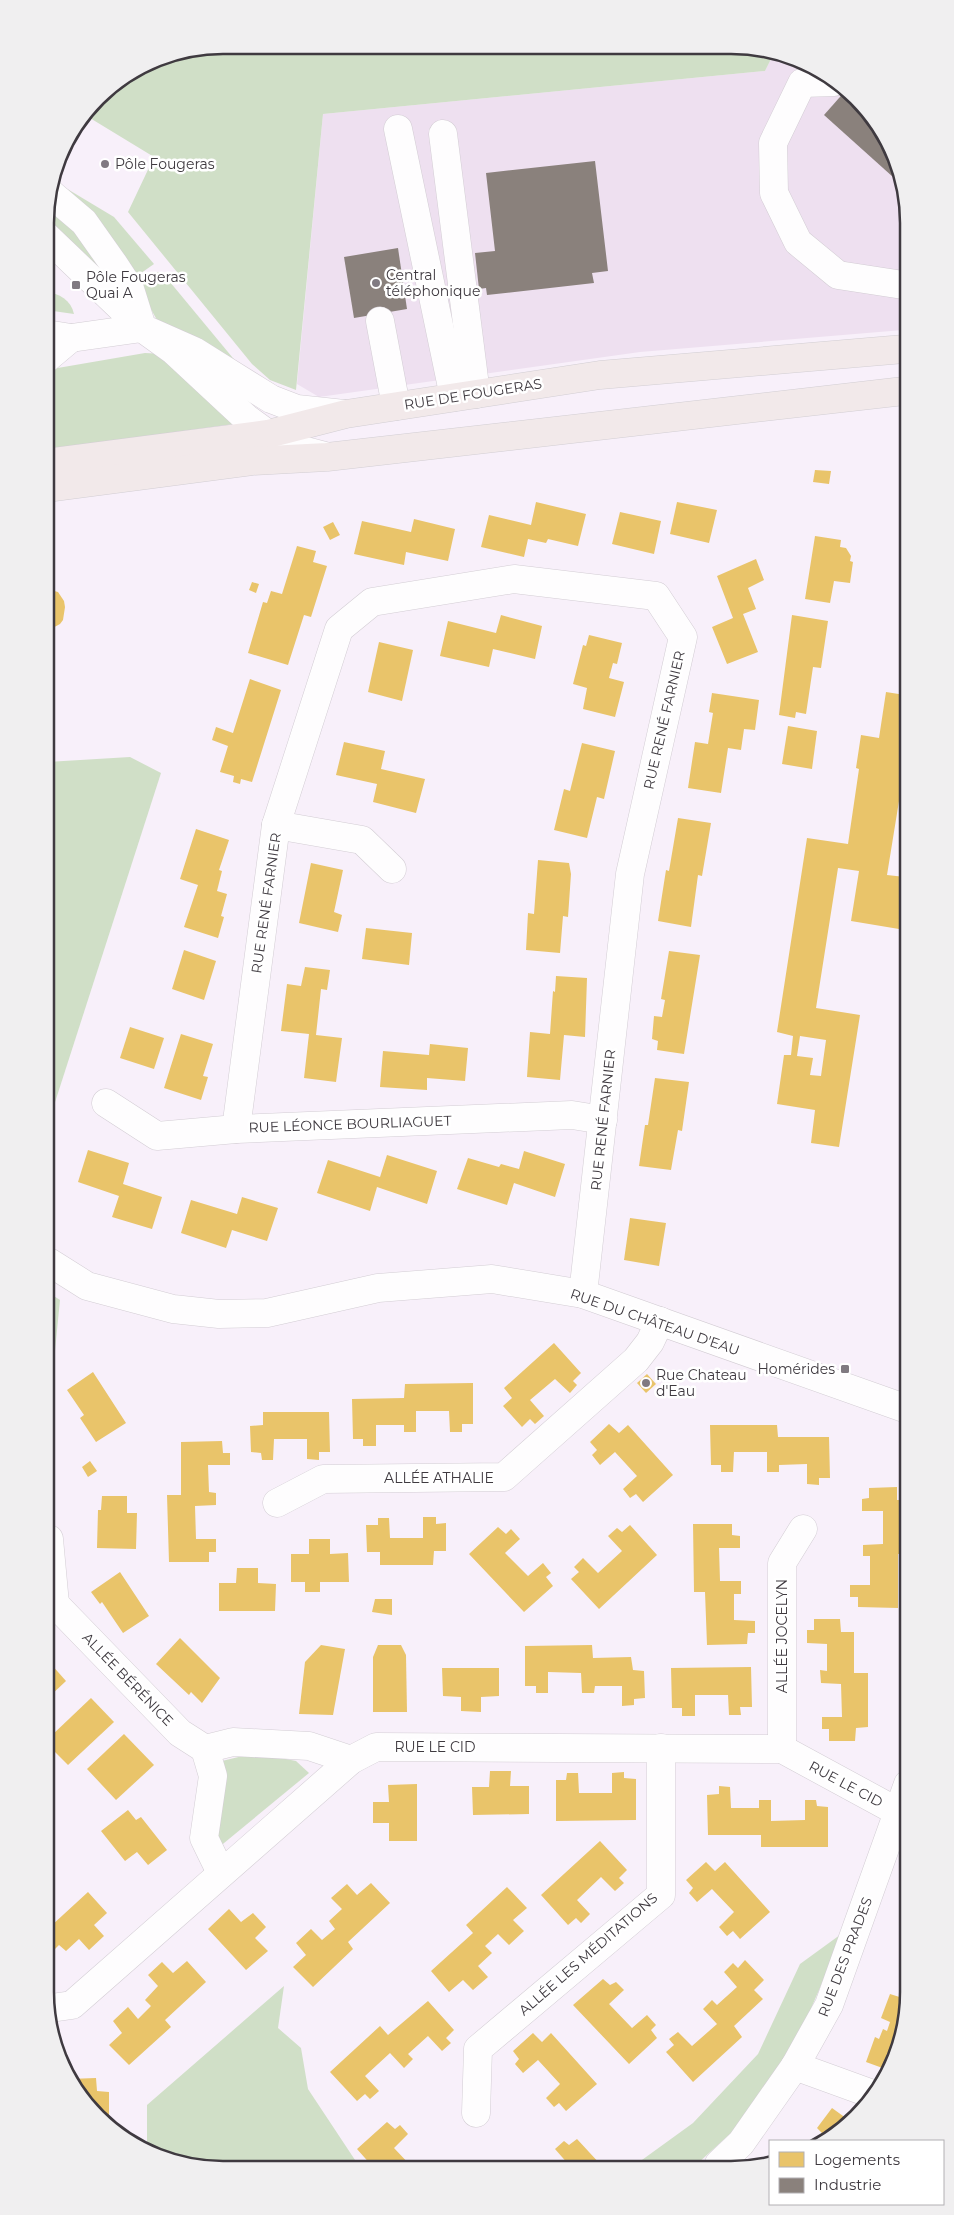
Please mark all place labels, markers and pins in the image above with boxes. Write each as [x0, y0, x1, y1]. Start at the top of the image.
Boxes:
place label: Pôle Fougeras [115, 155, 215, 173]
marker: Pôle Fougeras [99, 158, 111, 170]
place label: Central téléphonique [386, 266, 480, 300]
place label: Pôle Fougeras Quai A [86, 268, 186, 302]
marker: Central téléphonique [370, 277, 382, 289]
marker: Pôle Fougeras Quai A [70, 279, 82, 291]
place label: Homérides [757, 1360, 835, 1378]
marker: Homérides [839, 1363, 851, 1375]
place label: Rue Chateau d'Eau [656, 1366, 747, 1400]
marker: Rue Chateau d'Eau [640, 1377, 652, 1389]

